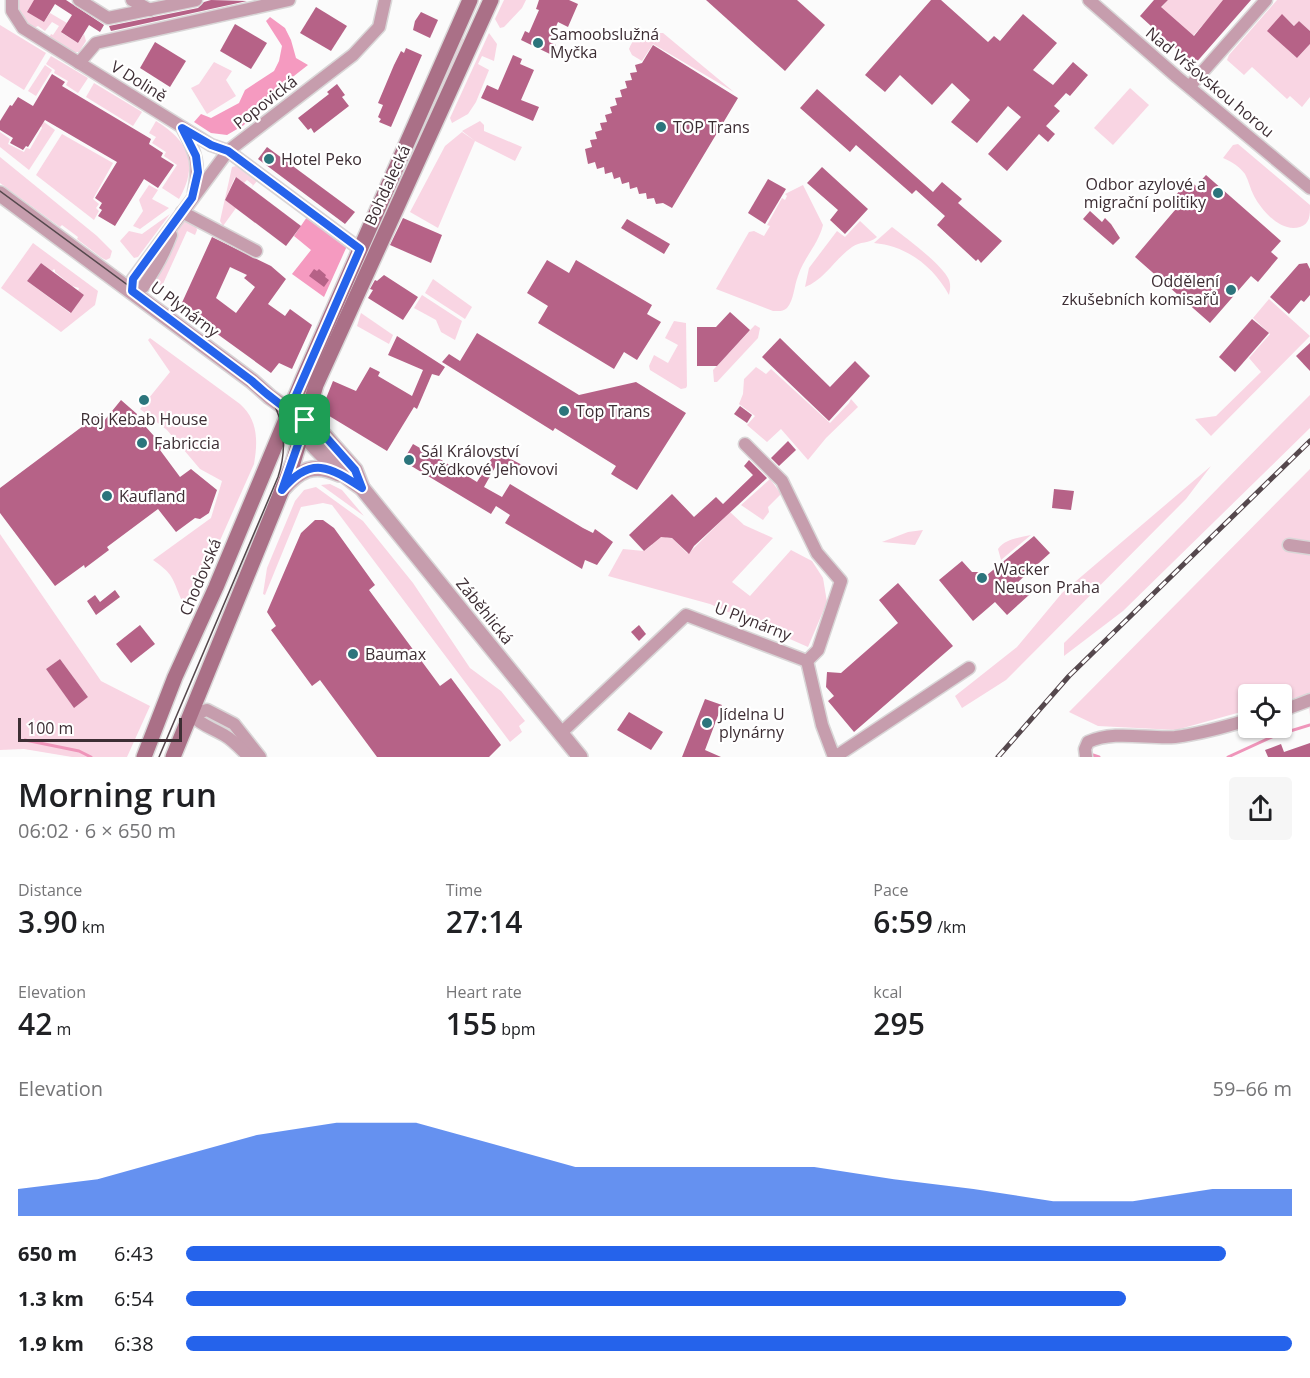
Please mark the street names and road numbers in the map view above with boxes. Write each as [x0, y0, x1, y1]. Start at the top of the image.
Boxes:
street label: Nad Vršovskou horou [1141, 22, 1279, 142]
street label: V Dolině [107, 55, 171, 107]
street label: Popovická [228, 70, 302, 134]
street label: Bohdalecká [359, 141, 415, 229]
street label: U Plynárny [146, 276, 225, 343]
street label: Chodovská [174, 535, 226, 619]
street label: Záběhlická [451, 573, 519, 649]
street label: U Plynárny [711, 596, 795, 646]

